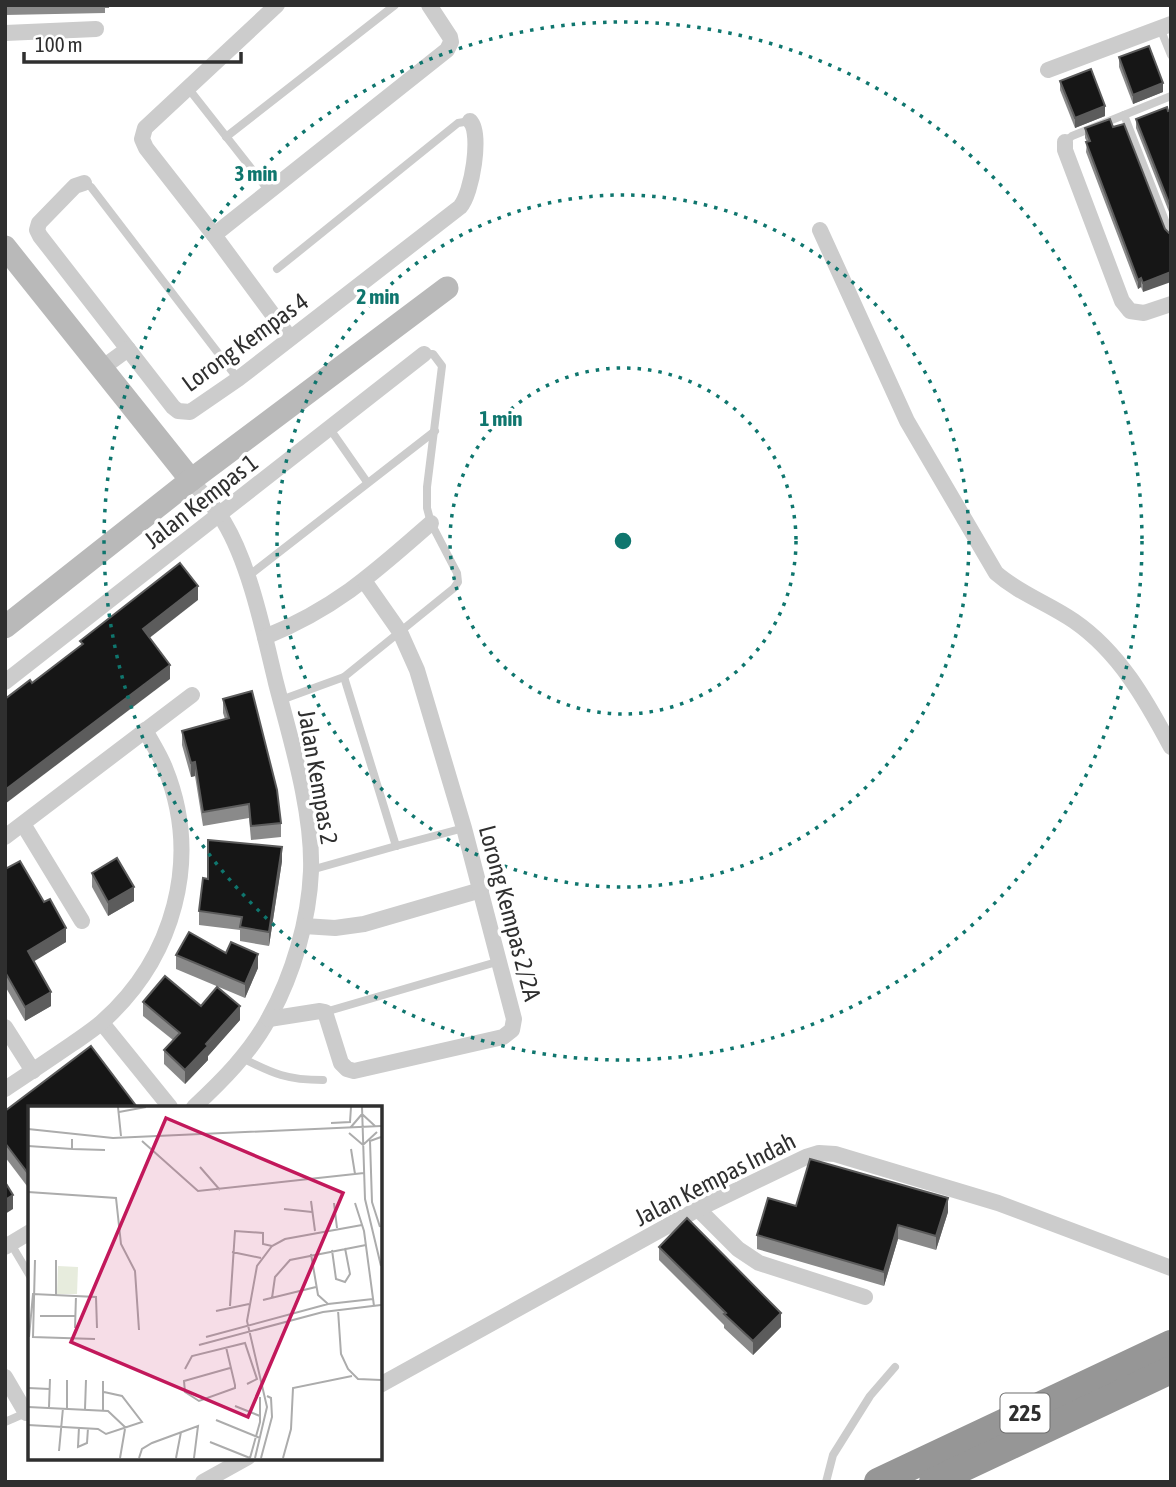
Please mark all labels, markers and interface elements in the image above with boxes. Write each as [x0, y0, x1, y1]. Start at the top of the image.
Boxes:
scale bar [24, 21, 242, 65]
text: 100 m [35, 32, 83, 56]
text: 3 min [235, 161, 277, 185]
text: 2 min [357, 284, 399, 308]
street label: Lorong Kempas 4 [177, 287, 313, 397]
text: 1 min [480, 406, 522, 430]
street label: Jalan Kempas 1 [139, 448, 263, 554]
centre of rings [611, 529, 635, 553]
street label: Jalan Kempas 2 [293, 708, 343, 846]
street label: Lorong Kempas 2/2A [474, 822, 546, 1004]
inset map [28, 1106, 382, 1459]
street label: Jalan Kempas Indah [630, 1127, 800, 1231]
road number: 225 [1000, 1394, 1050, 1432]

